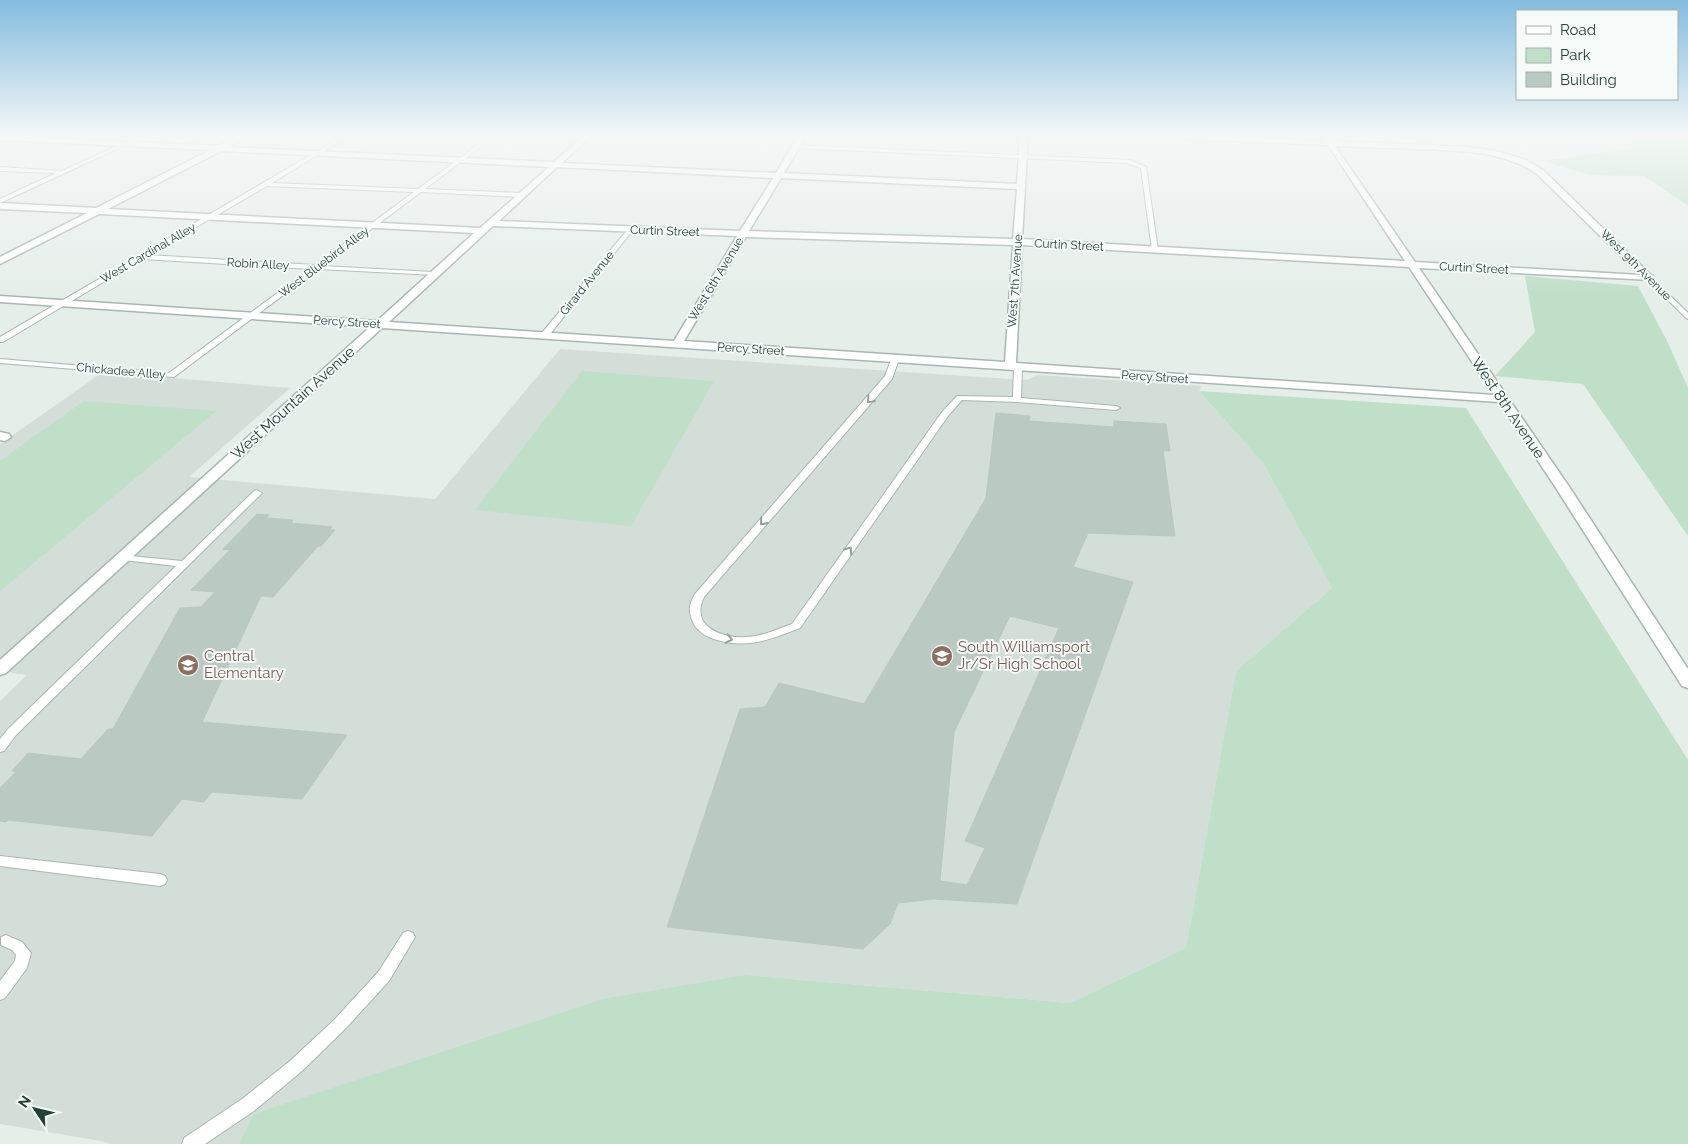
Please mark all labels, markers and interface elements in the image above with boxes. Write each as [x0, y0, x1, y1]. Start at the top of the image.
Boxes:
legend [1516, 10, 1678, 100]
text: Road [1560, 21, 1596, 39]
text: Park [1560, 46, 1591, 64]
text: Building [1560, 71, 1617, 89]
street label: West Cardinal Alley [98, 220, 199, 286]
street label: West Bluebird Alley [276, 223, 372, 300]
street label: Curtin Street [630, 223, 700, 239]
street label: West 9th Avenue [1598, 227, 1674, 303]
street label: West 7th Avenue [1005, 234, 1025, 328]
street label: West 6th Avenue [686, 235, 746, 323]
street label: Curtin Street [1034, 236, 1104, 254]
street label: Girard Avenue [557, 248, 617, 318]
street label: Robin Alley [226, 255, 290, 273]
street label: Curtin Street [1439, 259, 1509, 277]
street label: Percy Street [313, 313, 381, 331]
street label: Percy Street [717, 340, 785, 358]
street label: West Mountain Avenue [227, 343, 359, 463]
street label: West 8th Avenue [1467, 354, 1549, 462]
street label: Chickadee Alley [76, 360, 167, 382]
street label: Percy Street [1121, 368, 1189, 386]
one-way arrow [867, 394, 876, 403]
one-way arrow [761, 516, 769, 525]
one-way arrow [844, 547, 852, 556]
one-way arrow [725, 633, 734, 644]
place label: South Williamsport Jr/Sr High School [958, 638, 1090, 673]
school or university icon: South Williamsport Jr/Sr High School [930, 644, 954, 668]
place label: Central Elementary [204, 647, 284, 682]
school or university icon: Central Elementary [176, 653, 200, 677]
north arrow [10, 1084, 60, 1134]
text: N [15, 1093, 34, 1111]

